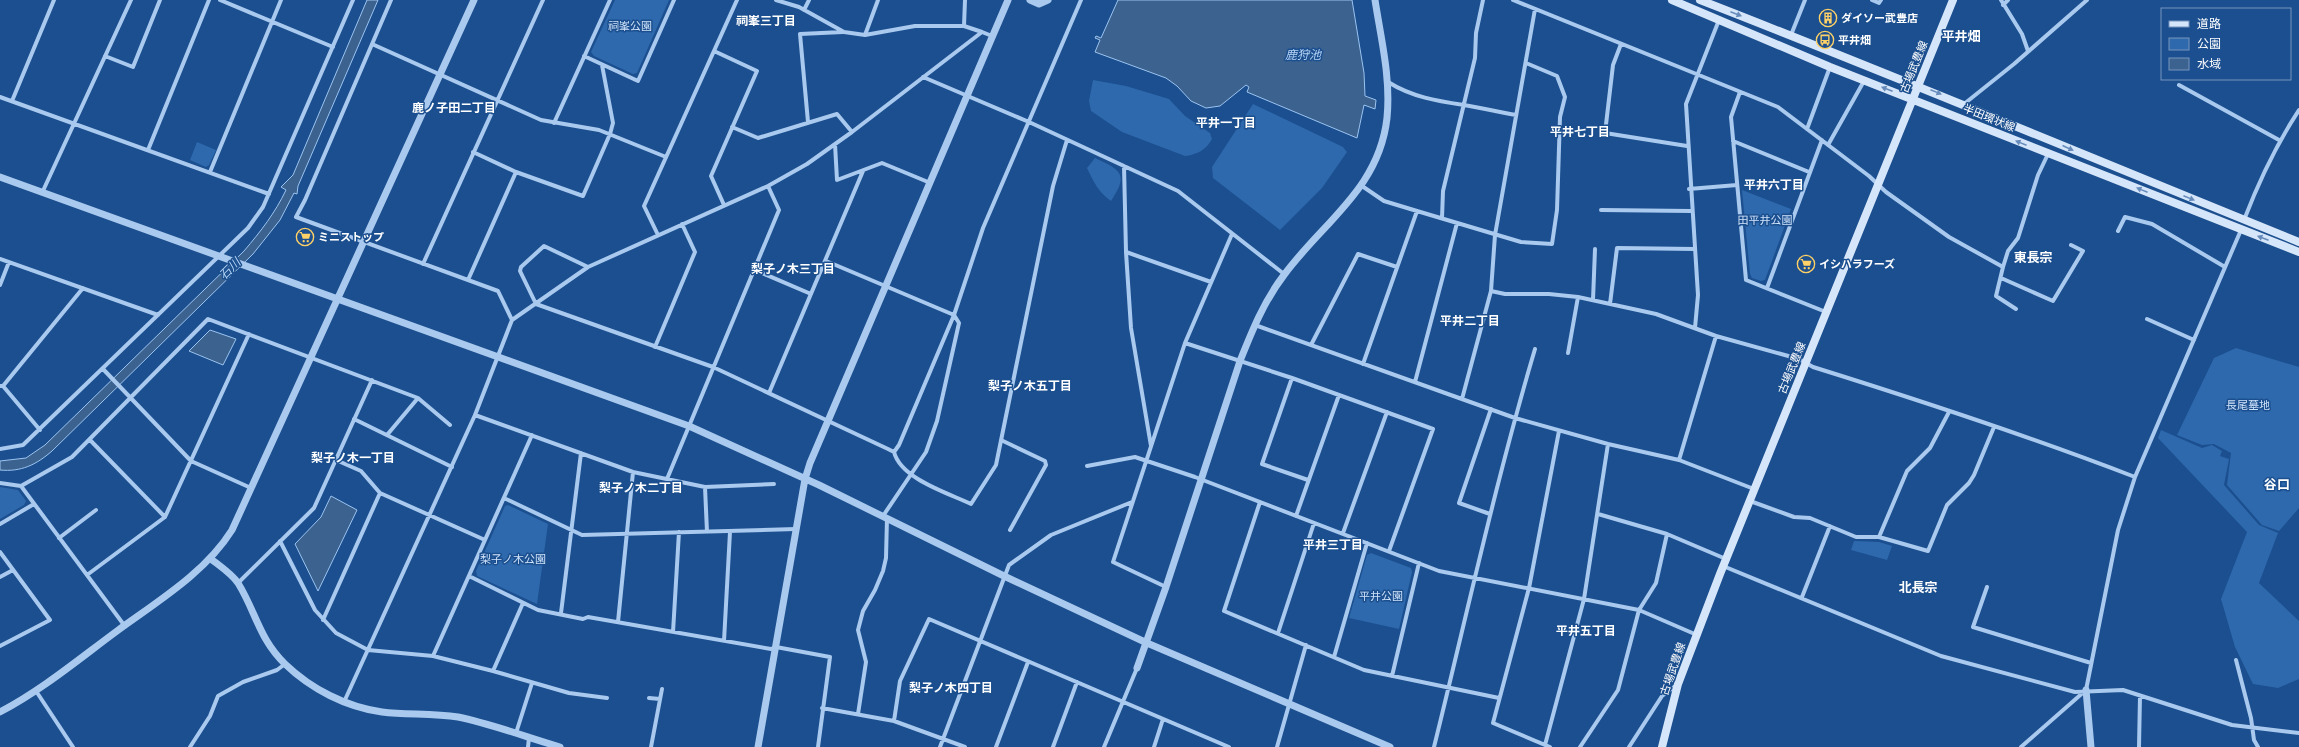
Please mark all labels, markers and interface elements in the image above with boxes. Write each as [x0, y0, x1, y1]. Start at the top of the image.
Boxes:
building icon: ダイソー武豊店 [1818, 8, 1838, 28]
legend [2161, 8, 2291, 80]
one-way arrow [1731, 12, 1743, 18]
place label: ダイソー武豊店 [1841, 12, 1918, 25]
district label: 祠峯三丁目 [736, 14, 796, 28]
text: 道路 [2197, 17, 2221, 31]
park label: 祠峯公園 [608, 20, 652, 33]
district label: 平井畑 [1941, 29, 1981, 44]
bus stop icon: 平井畑 [1815, 30, 1835, 50]
place label: 平井畑 [1838, 34, 1871, 47]
text: 公園 [2197, 37, 2221, 51]
street label: 古場武豊線 [1898, 39, 1930, 95]
water label: 鹿狩池 [1285, 48, 1322, 62]
text: 水域 [2197, 57, 2221, 71]
one-way arrow [1881, 86, 1893, 92]
one-way arrow [1930, 90, 1942, 96]
district label: 鹿ノ子田二丁目 [412, 101, 496, 115]
street label: 半田環状線 [1961, 102, 2017, 134]
district label: 平井一丁目 [1196, 116, 1256, 130]
district label: 平井七丁目 [1550, 125, 1610, 139]
one-way arrow [2014, 139, 2026, 145]
one-way arrow [2063, 145, 2074, 151]
district label: 平井六丁目 [1744, 178, 1804, 192]
one-way arrow [2135, 186, 2147, 192]
one-way arrow [2183, 195, 2195, 201]
park label: 田平井公園 [1738, 214, 1793, 227]
supermarket icon: ミニストップ [295, 227, 315, 247]
place label: ミニストップ [318, 231, 384, 244]
one-way arrow [2256, 235, 2268, 241]
district label: 東長宗 [2013, 250, 2053, 265]
water label: 石川 [217, 254, 245, 282]
supermarket icon: イシハラフーズ [1796, 254, 1816, 274]
place label: イシハラフーズ [1819, 258, 1895, 271]
district label: 梨子ノ木三丁目 [751, 262, 835, 276]
district label: 平井二丁目 [1440, 314, 1500, 328]
street label: 古場武豊線 [1776, 340, 1808, 396]
district label: 梨子ノ木五丁目 [988, 379, 1072, 393]
park label: 長尾墓地 [2226, 399, 2270, 412]
district label: 梨子ノ木一丁目 [311, 451, 395, 465]
district label: 谷口 [2264, 477, 2290, 492]
district label: 梨子ノ木二丁目 [599, 481, 683, 495]
district label: 平井三丁目 [1303, 538, 1363, 552]
park label: 梨子ノ木公園 [480, 553, 546, 566]
district label: 北長宗 [1898, 580, 1938, 595]
park label: 平井公園 [1359, 590, 1403, 603]
district label: 平井五丁目 [1556, 624, 1616, 638]
street label: 古場武豊線 [1658, 641, 1688, 697]
district label: 梨子ノ木四丁目 [909, 681, 993, 695]

